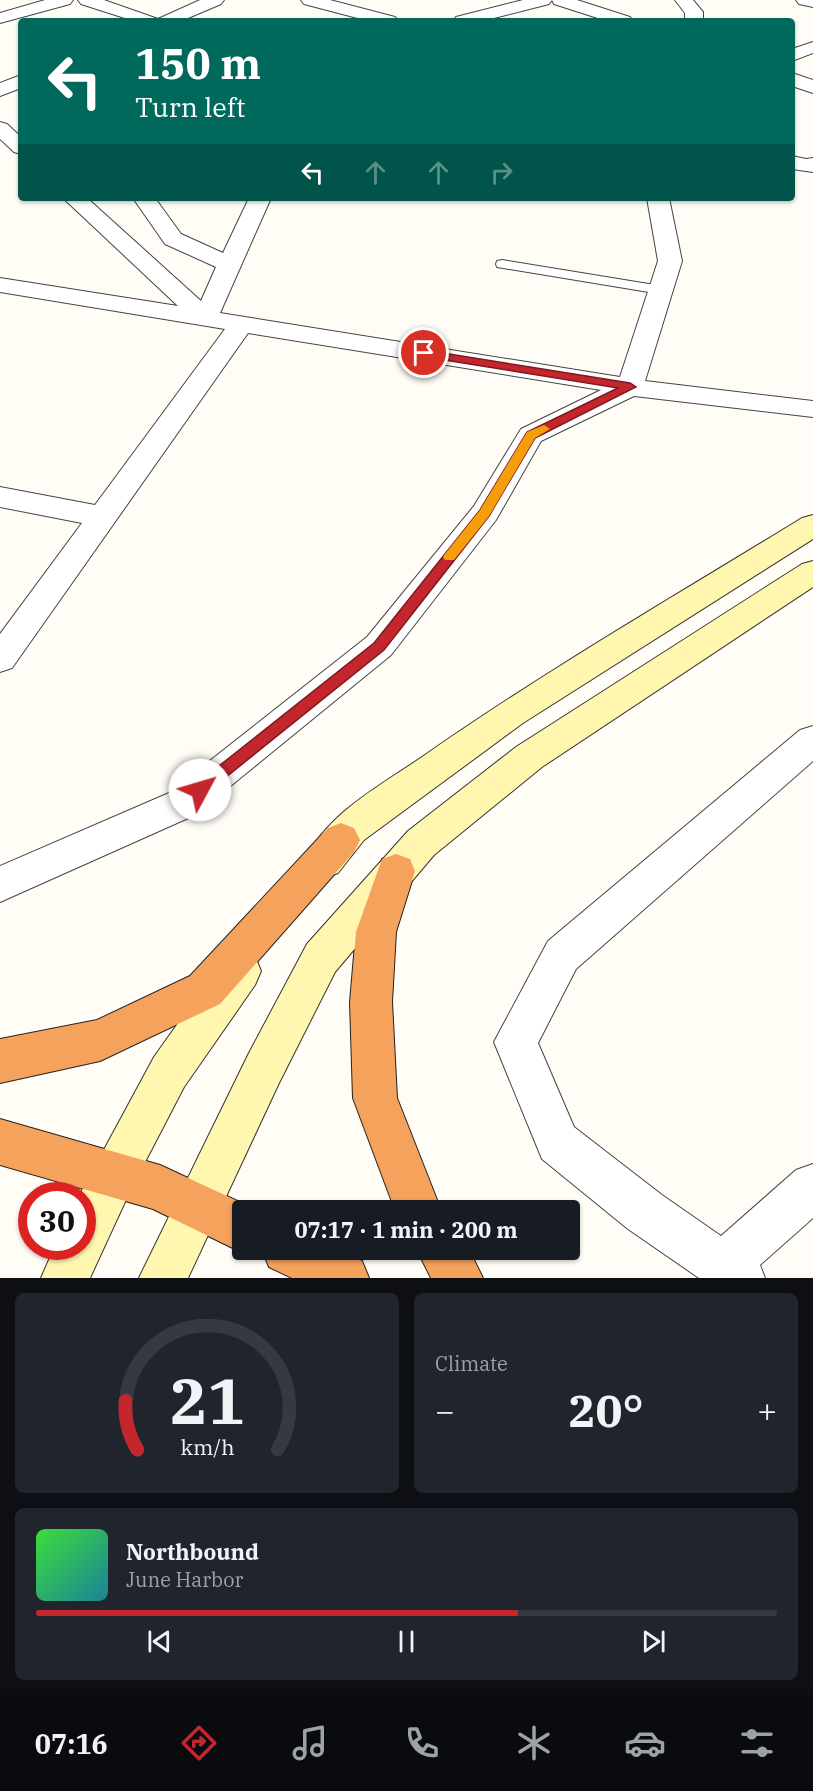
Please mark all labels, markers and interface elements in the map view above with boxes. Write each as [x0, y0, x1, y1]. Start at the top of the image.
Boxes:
text: 150 m [135, 36, 261, 91]
icon: left [36, 42, 114, 120]
text: Turn left [135, 89, 246, 124]
icon: left [296, 156, 329, 189]
icon: ahead [359, 156, 392, 189]
icon: ahead [422, 156, 455, 189]
icon: right [485, 156, 518, 189]
pin [398, 327, 449, 378]
icon: arrive [407, 336, 440, 369]
position arrow [168, 758, 232, 822]
speed limit sign: 30 [18, 1182, 96, 1260]
text: 07:17 · 1 min · 200 m [294, 1215, 518, 1244]
text: Climate [435, 1350, 508, 1377]
text: 21 [170, 1360, 244, 1441]
text: 20° [568, 1381, 644, 1439]
text: − [435, 1389, 455, 1432]
text: + [757, 1389, 777, 1432]
text: km/h [180, 1433, 234, 1461]
text: Northbound [126, 1537, 259, 1566]
text: June Harbor [126, 1566, 243, 1593]
icon: previous [143, 1625, 176, 1658]
icon: pause [390, 1625, 423, 1658]
icon: next [637, 1625, 670, 1658]
icon: directions [178, 1722, 220, 1764]
icon: music [289, 1722, 331, 1764]
icon: phone [401, 1722, 443, 1764]
icon: climate [513, 1722, 555, 1764]
icon: car [624, 1722, 666, 1764]
icon: filters [736, 1722, 778, 1764]
text: 07:16 [35, 1726, 108, 1761]

